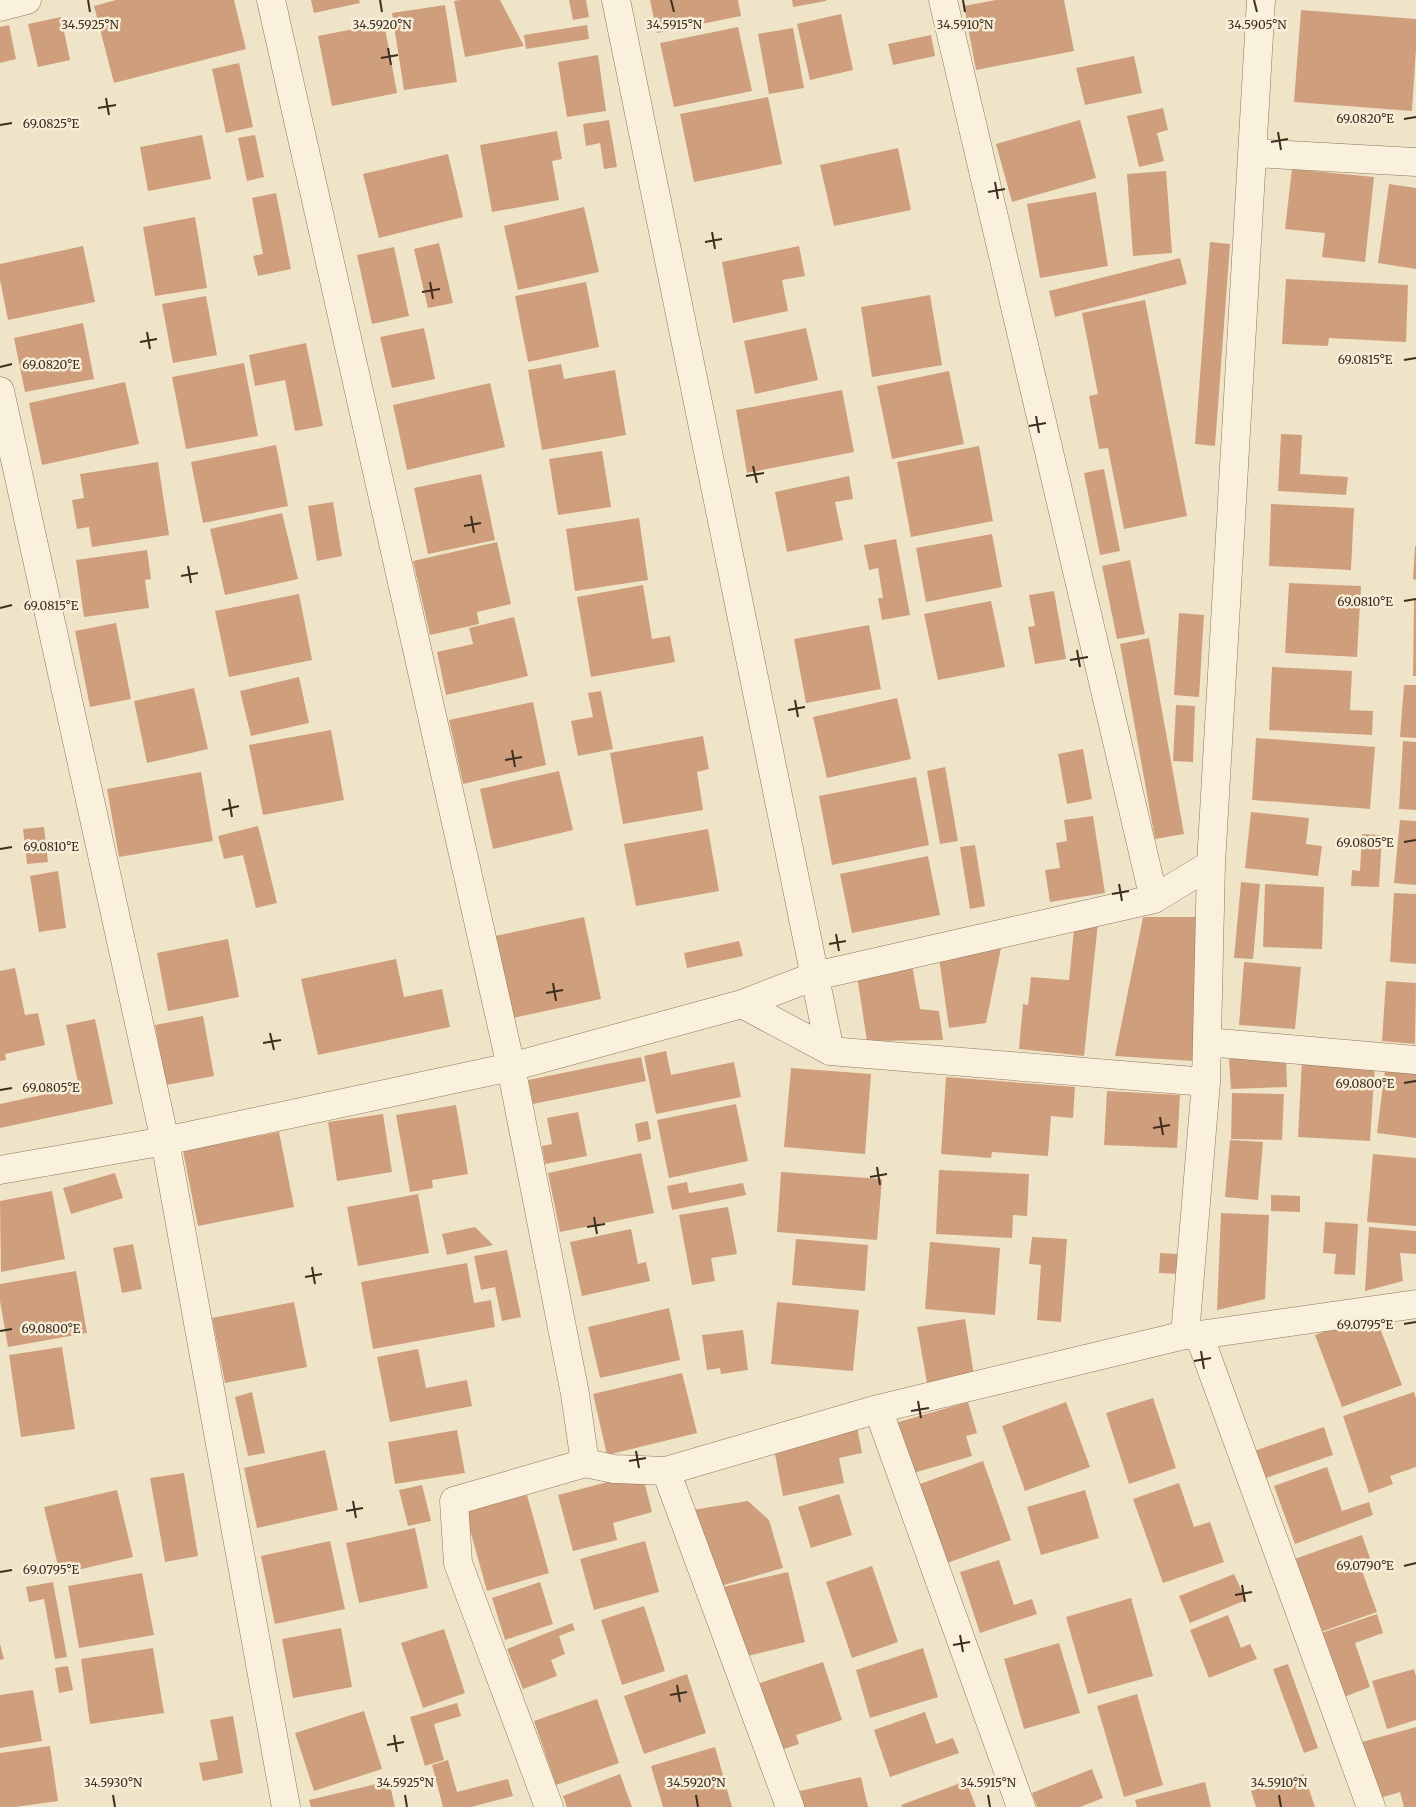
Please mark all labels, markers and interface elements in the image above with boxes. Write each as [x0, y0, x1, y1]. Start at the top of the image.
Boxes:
text: 34.5925°N [61, 17, 120, 32]
text: 34.5920°N [353, 17, 412, 32]
text: 34.5915°N [646, 17, 703, 32]
text: 34.5910°N [937, 17, 994, 32]
text: 34.5905°N [1228, 17, 1287, 32]
text: 69.0820°E [1336, 111, 1394, 126]
text: 69.0825°E [23, 116, 80, 131]
text: 69.0815°E [1338, 352, 1393, 367]
text: 69.0820°E [22, 357, 80, 372]
text: 69.0810°E [1337, 594, 1393, 609]
text: 69.0815°E [24, 598, 79, 613]
text: 69.0805°E [1336, 835, 1394, 850]
text: 69.0810°E [23, 839, 79, 854]
text: 69.0800°E [1336, 1076, 1395, 1091]
text: 69.0805°E [22, 1080, 80, 1095]
text: 69.0795°E [1337, 1317, 1394, 1332]
text: 69.0800°E [22, 1321, 81, 1336]
text: 69.0790°E [1336, 1558, 1394, 1573]
text: 69.0795°E [23, 1562, 80, 1577]
text: 34.5930°N [84, 1775, 143, 1790]
text: 34.5925°N [376, 1775, 435, 1790]
text: 34.5920°N [667, 1775, 726, 1790]
text: 34.5915°N [960, 1775, 1017, 1790]
text: 34.5910°N [1251, 1775, 1308, 1790]

